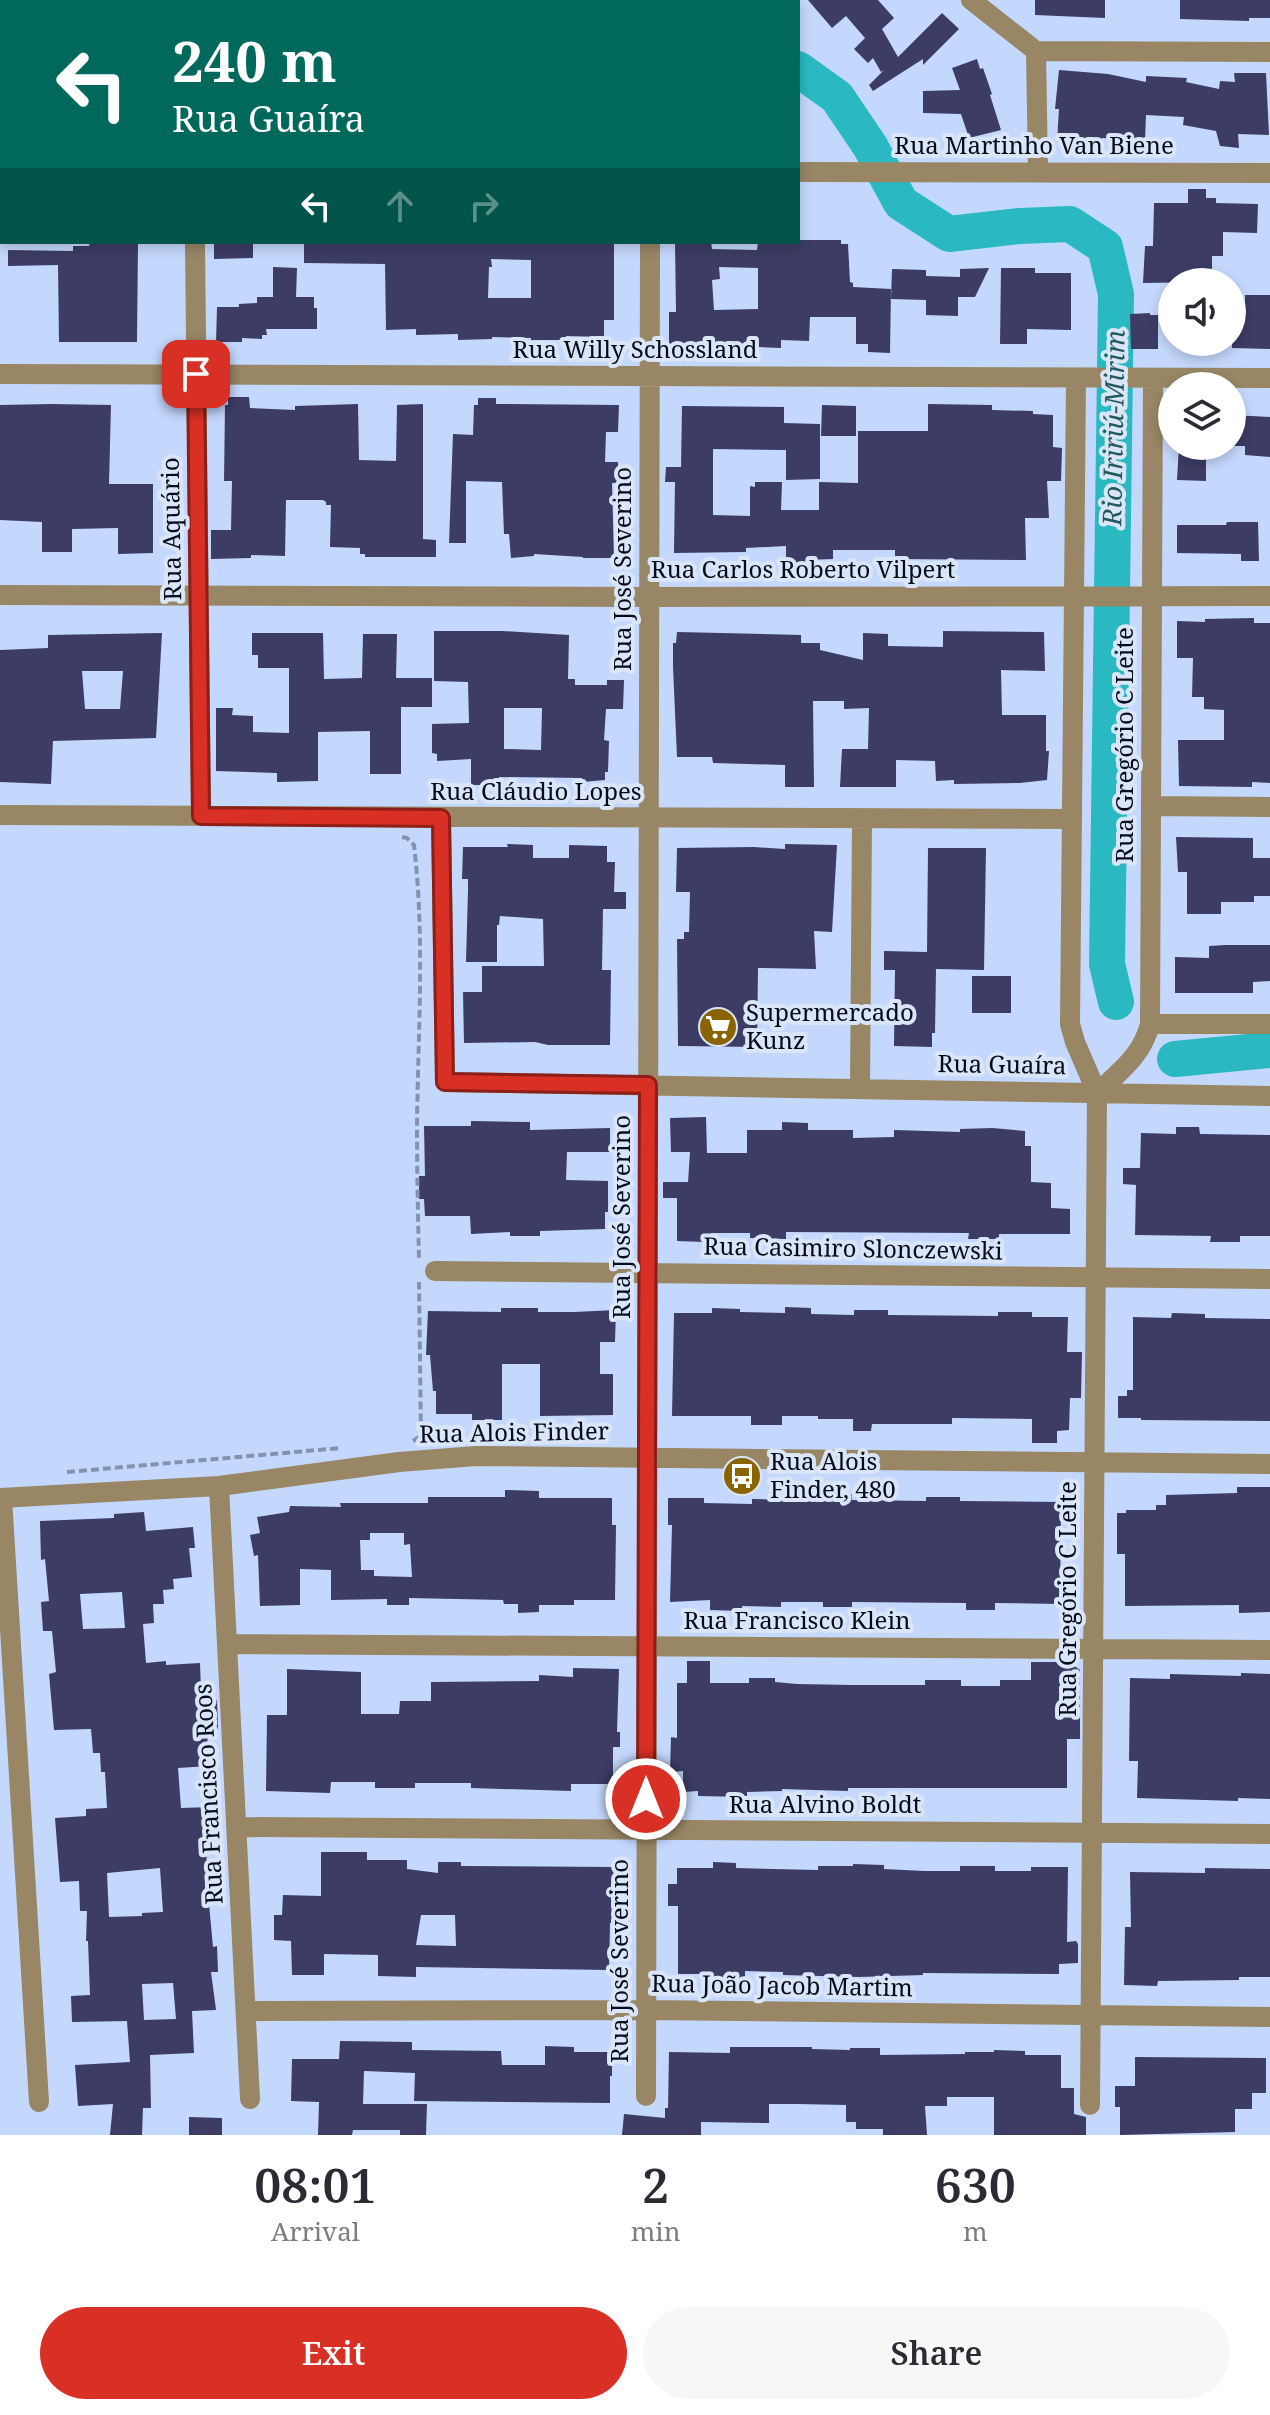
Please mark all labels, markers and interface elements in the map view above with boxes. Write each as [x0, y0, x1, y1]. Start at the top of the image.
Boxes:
text: 240 m [172, 22, 337, 98]
icon: left [40, 32, 144, 136]
text: Rua Guaíra [172, 94, 365, 143]
street label: Rua Martinho Van Biene [894, 128, 1174, 161]
icon: left [294, 184, 338, 228]
icon: ahead [378, 184, 422, 228]
icon: right [462, 184, 506, 228]
map controls [1158, 268, 1246, 460]
button: sound [1158, 268, 1246, 356]
water label: Rio Iririú-Mirim [1093, 330, 1133, 527]
street label: Rua Willy Schossland [513, 332, 758, 365]
pin [162, 340, 230, 408]
icon: arrive [174, 352, 218, 396]
button: layers [1158, 372, 1246, 460]
street label: Rua Aquário [153, 457, 188, 601]
street label: Rua José Severino [605, 467, 638, 671]
street label: Rua Carlos Roberto Vilpert [651, 552, 955, 585]
street label: Rua Gregório C Leite [1107, 627, 1140, 863]
street label: Rua Cláudio Lopes [430, 774, 642, 807]
place label: Supermercado Kunz [746, 995, 914, 1056]
supermarket icon: Supermercado Kunz [697, 1006, 739, 1048]
street label: Rua Guaíra [937, 1046, 1067, 1081]
street label: Rua José Severino [604, 1115, 637, 1319]
street label: Rua Casimiro Slonczewski [703, 1228, 1003, 1267]
street label: Rua Alois Finder [419, 1413, 609, 1450]
place label: Rua Alois Finder, 480 [770, 1444, 896, 1505]
bus stop icon: Rua Alois Finder, 480 [721, 1455, 763, 1497]
street label: Rua Gregório C Leite [1050, 1481, 1083, 1717]
street label: Rua Francisco Klein [683, 1603, 911, 1636]
street label: Rua Francisco Roos [185, 1683, 230, 1905]
position arrow [604, 1757, 688, 1841]
street label: Rua Alvino Boldt [729, 1787, 921, 1820]
street label: Rua José Severino [602, 1859, 635, 2063]
street label: Rua João Jacob Martim [651, 1966, 913, 2003]
text: 08:01 [254, 2152, 377, 2217]
text: 2 [642, 2152, 669, 2217]
text: 630 [935, 2152, 1016, 2217]
text: Arrival [271, 2213, 360, 2249]
text: min [631, 2213, 680, 2249]
text: m [963, 2213, 988, 2249]
button: Exit [40, 2307, 627, 2399]
button: Share [643, 2307, 1230, 2399]

